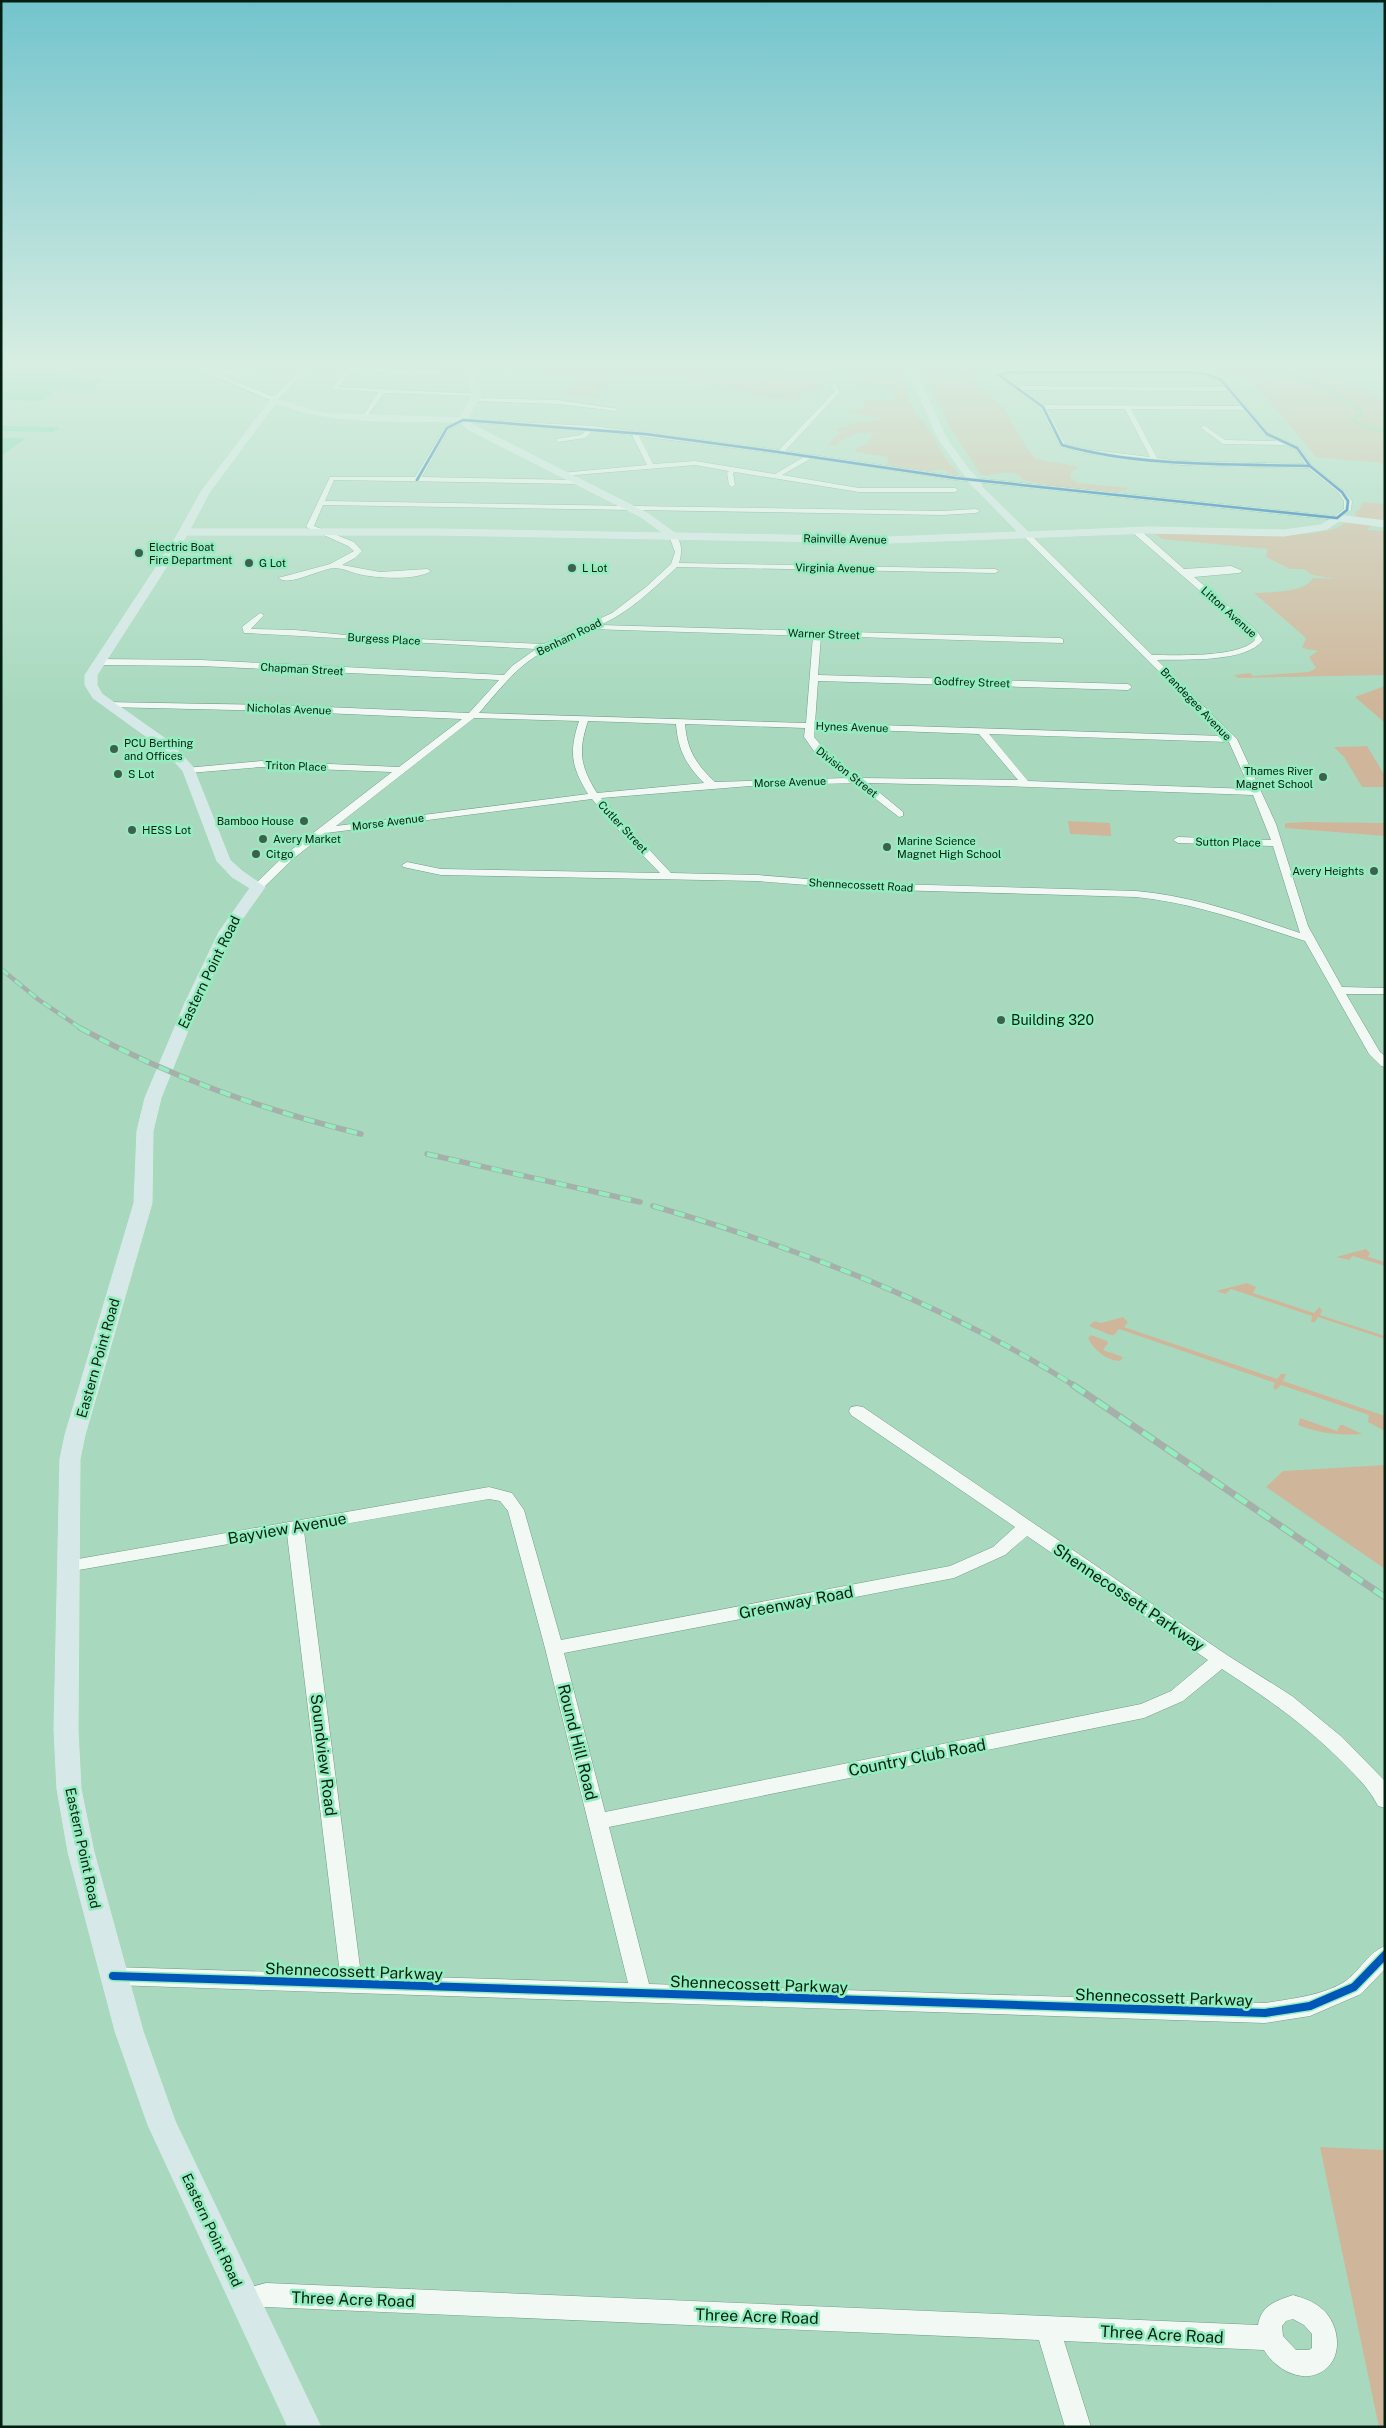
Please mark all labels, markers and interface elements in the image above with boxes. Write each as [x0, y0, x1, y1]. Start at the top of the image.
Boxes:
street label: Rainville Avenue [803, 532, 887, 546]
place label: Electric Boat Fire Department [149, 541, 232, 566]
marker: Electric Boat Fire Department [133, 547, 145, 559]
marker: G Lot [243, 557, 255, 569]
place label: G Lot [259, 557, 286, 569]
street label: Virginia Avenue [795, 561, 875, 575]
marker: L Lot [566, 562, 578, 574]
place label: L Lot [582, 562, 607, 574]
street label: Litton Avenue [1199, 584, 1259, 640]
street label: Benham Road [535, 616, 603, 658]
street label: Warner Street [788, 627, 860, 641]
street label: Burgess Place [347, 631, 421, 647]
street label: Chapman Street [260, 661, 344, 677]
street label: Brandegee Avenue [1158, 665, 1234, 743]
street label: Godfrey Street [934, 675, 1010, 689]
street label: Nicholas Avenue [246, 702, 332, 716]
street label: Hynes Avenue [815, 720, 889, 734]
place label: PCU Berthing and Offices [124, 737, 194, 762]
marker: PCU Berthing and Offices [108, 743, 120, 755]
street label: Division Street [814, 744, 880, 800]
street label: Triton Place [265, 759, 327, 773]
place label: Thames River Magnet School [1236, 765, 1313, 790]
marker: S Lot [112, 768, 124, 780]
place label: S Lot [128, 768, 154, 780]
marker: Thames River Magnet School [1317, 771, 1329, 783]
street label: Morse Avenue [754, 775, 826, 789]
street label: Cutler Street [596, 799, 650, 855]
street label: Morse Avenue [351, 812, 425, 832]
place label: Bamboo House [217, 815, 294, 827]
marker: Bamboo House [298, 815, 310, 827]
marker: HESS Lot [126, 824, 138, 836]
place label: HESS Lot [142, 824, 191, 836]
marker: Avery Market [257, 833, 269, 845]
place label: Avery Market [273, 833, 341, 845]
place label: Marine Science Magnet High School [897, 835, 1001, 860]
street label: Sutton Place [1195, 835, 1261, 849]
marker: Marine Science Magnet High School [881, 841, 893, 853]
marker: Citgo [250, 848, 262, 860]
place label: Citgo [266, 848, 294, 860]
place label: Avery Heights [1292, 865, 1364, 877]
marker: Avery Heights [1368, 865, 1380, 877]
street label: Shennecossett Road [808, 876, 914, 894]
street label: Eastern Point Road [175, 913, 243, 1031]
place label: Building 320 [1011, 1012, 1094, 1028]
marker: Building 320 [995, 1014, 1007, 1026]
street label: Eastern Point Road [73, 1296, 123, 1420]
street label: Bayview Avenue [226, 1509, 348, 1548]
street label: Shennecossett Parkway [1049, 1540, 1208, 1655]
street label: Greenway Road [737, 1582, 855, 1623]
street label: Round Hill Road [554, 1682, 601, 1802]
street label: Soundview Road [307, 1693, 340, 1817]
street label: Country Club Road [847, 1735, 987, 1780]
street label: Eastern Point Road [62, 1786, 104, 1910]
street label: Shennecossett Parkway [265, 1959, 444, 1984]
street label: Shennecossett Parkway [670, 1972, 849, 1997]
street label: Shennecossett Parkway [1075, 1985, 1254, 2010]
street label: Eastern Point Road [179, 2171, 245, 2289]
street label: Three Acre Road [291, 2288, 415, 2311]
street label: Three Acre Road [695, 2305, 819, 2328]
street label: Three Acre Road [1100, 2322, 1224, 2347]

